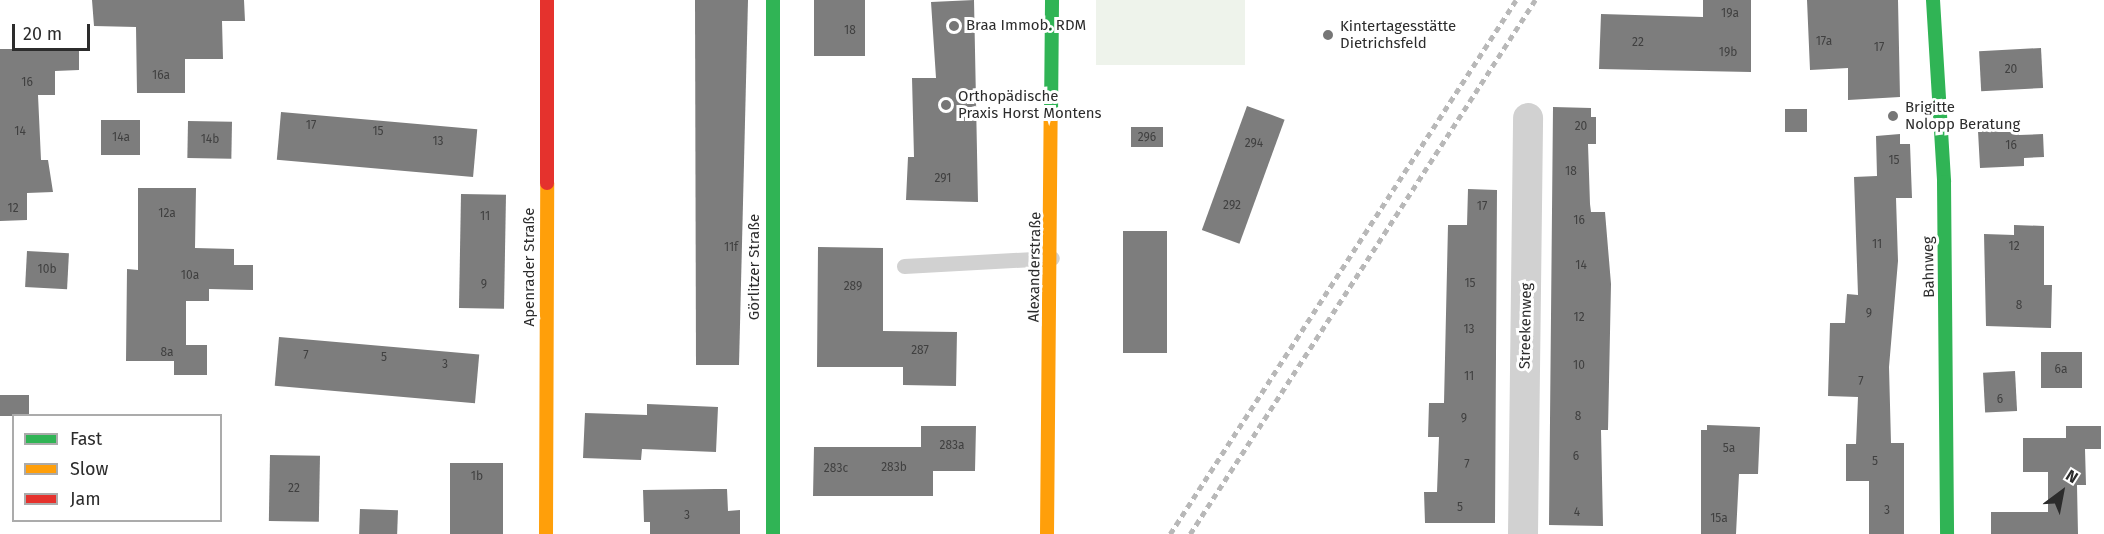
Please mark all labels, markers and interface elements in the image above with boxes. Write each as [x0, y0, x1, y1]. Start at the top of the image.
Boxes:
house number: 19a [1721, 7, 1739, 21]
scale bar [15, 12, 93, 50]
place label: Braa Immob. RDM [966, 17, 1086, 35]
place label: Kintertagesstätte Dietrichsfeld [1340, 17, 1456, 52]
marker: Braa Immob. RDM [947, 19, 961, 33]
text: 20 m [23, 23, 62, 45]
house number: 18 [844, 24, 856, 38]
marker: Kintertagesstätte Dietrichsfeld [1321, 28, 1335, 42]
house number: 17a [1816, 35, 1832, 49]
house number: 22 [1632, 36, 1644, 50]
house number: 17 [1874, 41, 1884, 55]
house number: 19b [1719, 46, 1737, 60]
house number: 20 [2005, 63, 2017, 77]
house number: 16a [152, 69, 170, 83]
house number: 16 [21, 76, 33, 90]
place label: Orthopädische Praxis Horst Montens [958, 87, 1102, 122]
marker: Orthopädische Praxis Horst Montens [939, 98, 953, 112]
place label: Brigitte Nolopp Beratung [1905, 98, 2020, 133]
marker: Brigitte Nolopp Beratung [1886, 109, 1900, 123]
house number: 17 [306, 119, 316, 133]
house number: 20 [1575, 120, 1587, 134]
house number: 14 [14, 125, 26, 139]
house number: 15 [372, 125, 384, 139]
house number: 14a [112, 131, 130, 145]
house number: 296 [1138, 131, 1156, 145]
house number: 14b [201, 133, 219, 147]
house number: 13 [432, 135, 444, 149]
house number: 294 [1245, 137, 1263, 151]
house number: 16 [2005, 139, 2017, 153]
house number: 15 [1888, 154, 1900, 168]
house number: 18 [1565, 165, 1577, 179]
house number: 291 [934, 172, 952, 186]
house number: 292 [1223, 199, 1241, 213]
house number: 17 [1477, 200, 1487, 214]
house number: 12 [7, 202, 19, 216]
house number: 12a [158, 207, 176, 221]
street label: Apenrader Straße [521, 208, 539, 326]
house number: 11 [480, 210, 490, 224]
street label: Alexanderstraße [1025, 212, 1045, 322]
street label: Görlitzer Straße [746, 214, 764, 320]
house number: 16 [1573, 214, 1585, 228]
street label: Bahnweg [1919, 236, 1939, 298]
house number: 11 [1872, 238, 1882, 252]
house number: 12 [2008, 240, 2020, 254]
house number: 11f [724, 241, 738, 255]
house number: 14 [1575, 259, 1587, 273]
house number: 10b [37, 263, 57, 277]
house number: 10a [181, 269, 199, 283]
house number: 15 [1464, 277, 1476, 291]
house number: 9 [481, 278, 487, 292]
house number: 289 [844, 280, 862, 294]
street label: Streekenweg [1516, 283, 1536, 369]
house number: 8 [2016, 299, 2022, 313]
house number: 9 [1866, 307, 1872, 321]
house number: 12 [1573, 311, 1585, 325]
house number: 13 [1463, 323, 1475, 337]
house number: 287 [911, 344, 929, 358]
house number: 8a [160, 346, 174, 360]
house number: 7 [303, 349, 309, 363]
house number: 5 [381, 351, 387, 365]
house number: 3 [442, 358, 448, 372]
house number: 10 [1573, 359, 1585, 373]
house number: 6a [2055, 363, 2067, 377]
house number: 11 [1464, 370, 1474, 384]
house number: 7 [1858, 375, 1864, 389]
house number: 6 [1997, 393, 2003, 407]
house number: 8 [1575, 410, 1581, 424]
house number: 9 [1461, 412, 1467, 426]
legend [12, 414, 222, 522]
text: Fast [70, 428, 102, 450]
house number: 283a [939, 439, 965, 453]
house number: 5a [1723, 442, 1735, 456]
house number: 6 [1573, 450, 1579, 464]
house number: 5 [1872, 455, 1878, 469]
text: Slow [70, 458, 108, 480]
house number: 7 [1464, 458, 1470, 472]
house number: 283b [881, 461, 907, 475]
house number: 283c [824, 462, 848, 476]
north arrow [2032, 462, 2092, 522]
text: N [2062, 465, 2081, 487]
house number: 1b [471, 470, 483, 484]
house number: 22 [288, 482, 300, 496]
text: Jam [70, 488, 101, 510]
house number: 5 [1457, 501, 1463, 515]
house number: 3 [1884, 504, 1890, 518]
house number: 4 [1574, 506, 1580, 520]
house number: 3 [684, 509, 690, 523]
house number: 15a [1710, 512, 1728, 526]

